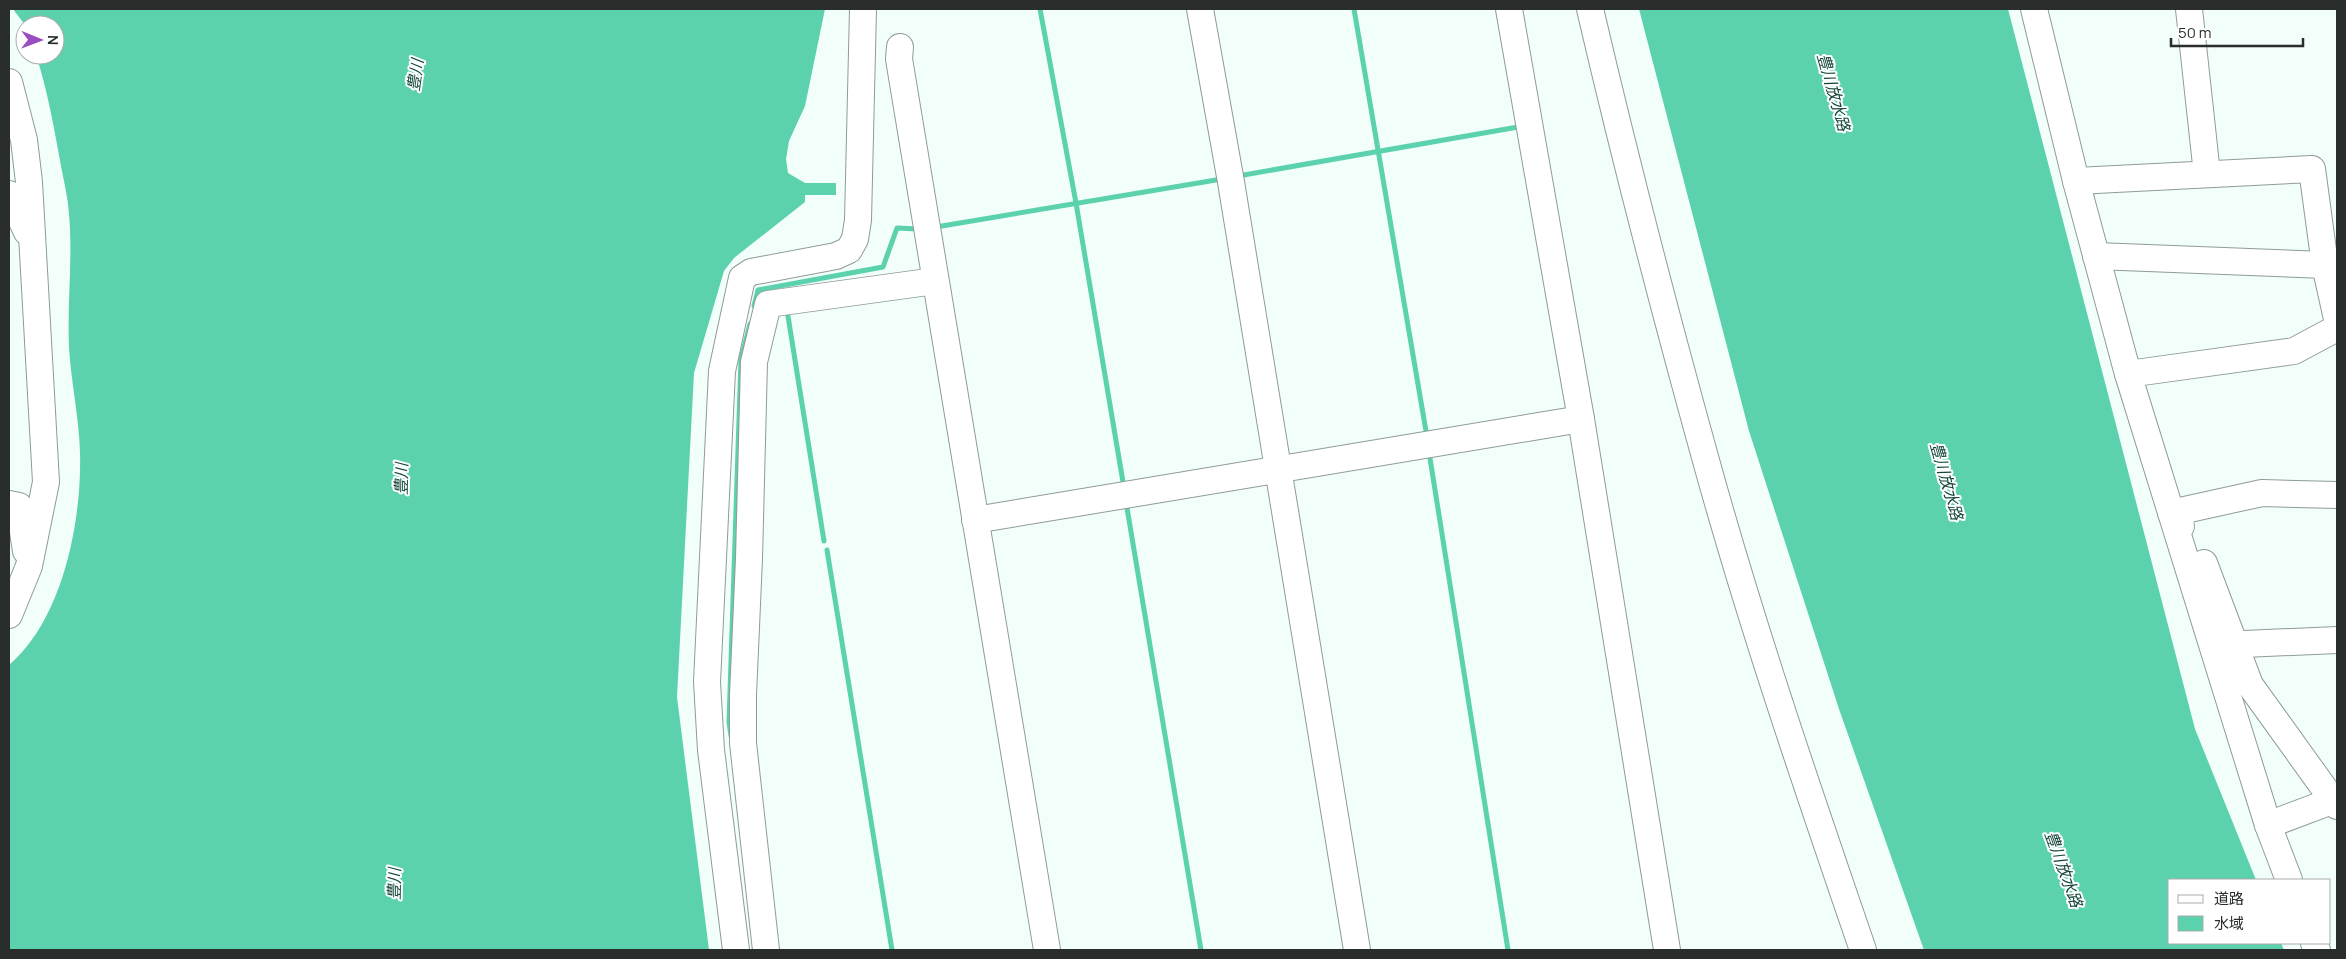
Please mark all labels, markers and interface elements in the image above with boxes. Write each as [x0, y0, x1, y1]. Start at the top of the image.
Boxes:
north arrow [15, 15, 65, 65]
scale bar [2171, 15, 2304, 47]
text: 50 m [2178, 22, 2212, 43]
text: N [44, 35, 63, 45]
water label: 豊川放水路 [1812, 51, 1856, 135]
water label: 豊川 [402, 56, 428, 92]
water label: 豊川放水路 [1925, 440, 1969, 524]
water label: 豊川 [390, 461, 412, 495]
water label: 豊川放水路 [2040, 828, 2089, 912]
water label: 豊川 [383, 866, 405, 900]
legend [2168, 879, 2331, 944]
text: 道路 [2214, 888, 2244, 909]
text: 水域 [2214, 913, 2244, 934]

